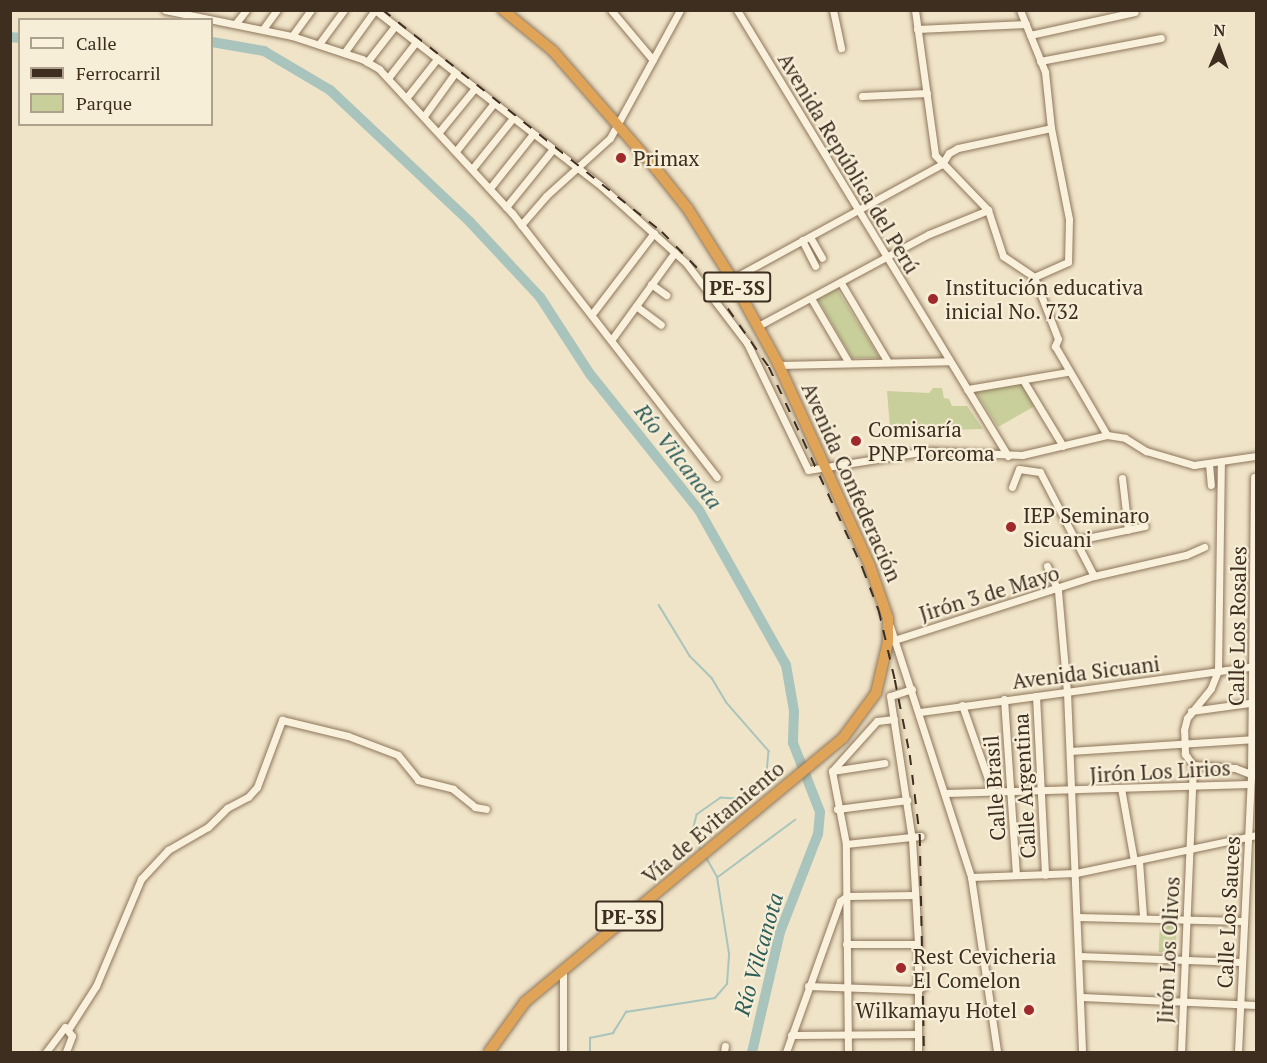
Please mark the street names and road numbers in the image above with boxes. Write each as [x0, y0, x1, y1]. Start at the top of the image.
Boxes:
street label: Avenida República del Perú [773, 48, 925, 278]
road number: PE-3S [702, 270, 771, 304]
street label: Avenida Confederación [797, 378, 907, 586]
street label: Calle Los Rosales [1223, 546, 1251, 706]
street label: Jirón 3 de Mayo [916, 560, 1062, 626]
street label: Avenida Sicuani [1011, 650, 1161, 694]
street label: Calle Argentina [1008, 712, 1040, 860]
street label: Calle Brasil [978, 734, 1010, 842]
street label: Vía de Evitamiento [637, 755, 789, 889]
street label: Jirón Los Lirios [1089, 755, 1231, 787]
street label: Calle Los Sauces [1211, 835, 1245, 989]
street label: Jirón Los Olivos [1152, 876, 1184, 1024]
road number: PE-3S [594, 899, 664, 933]

